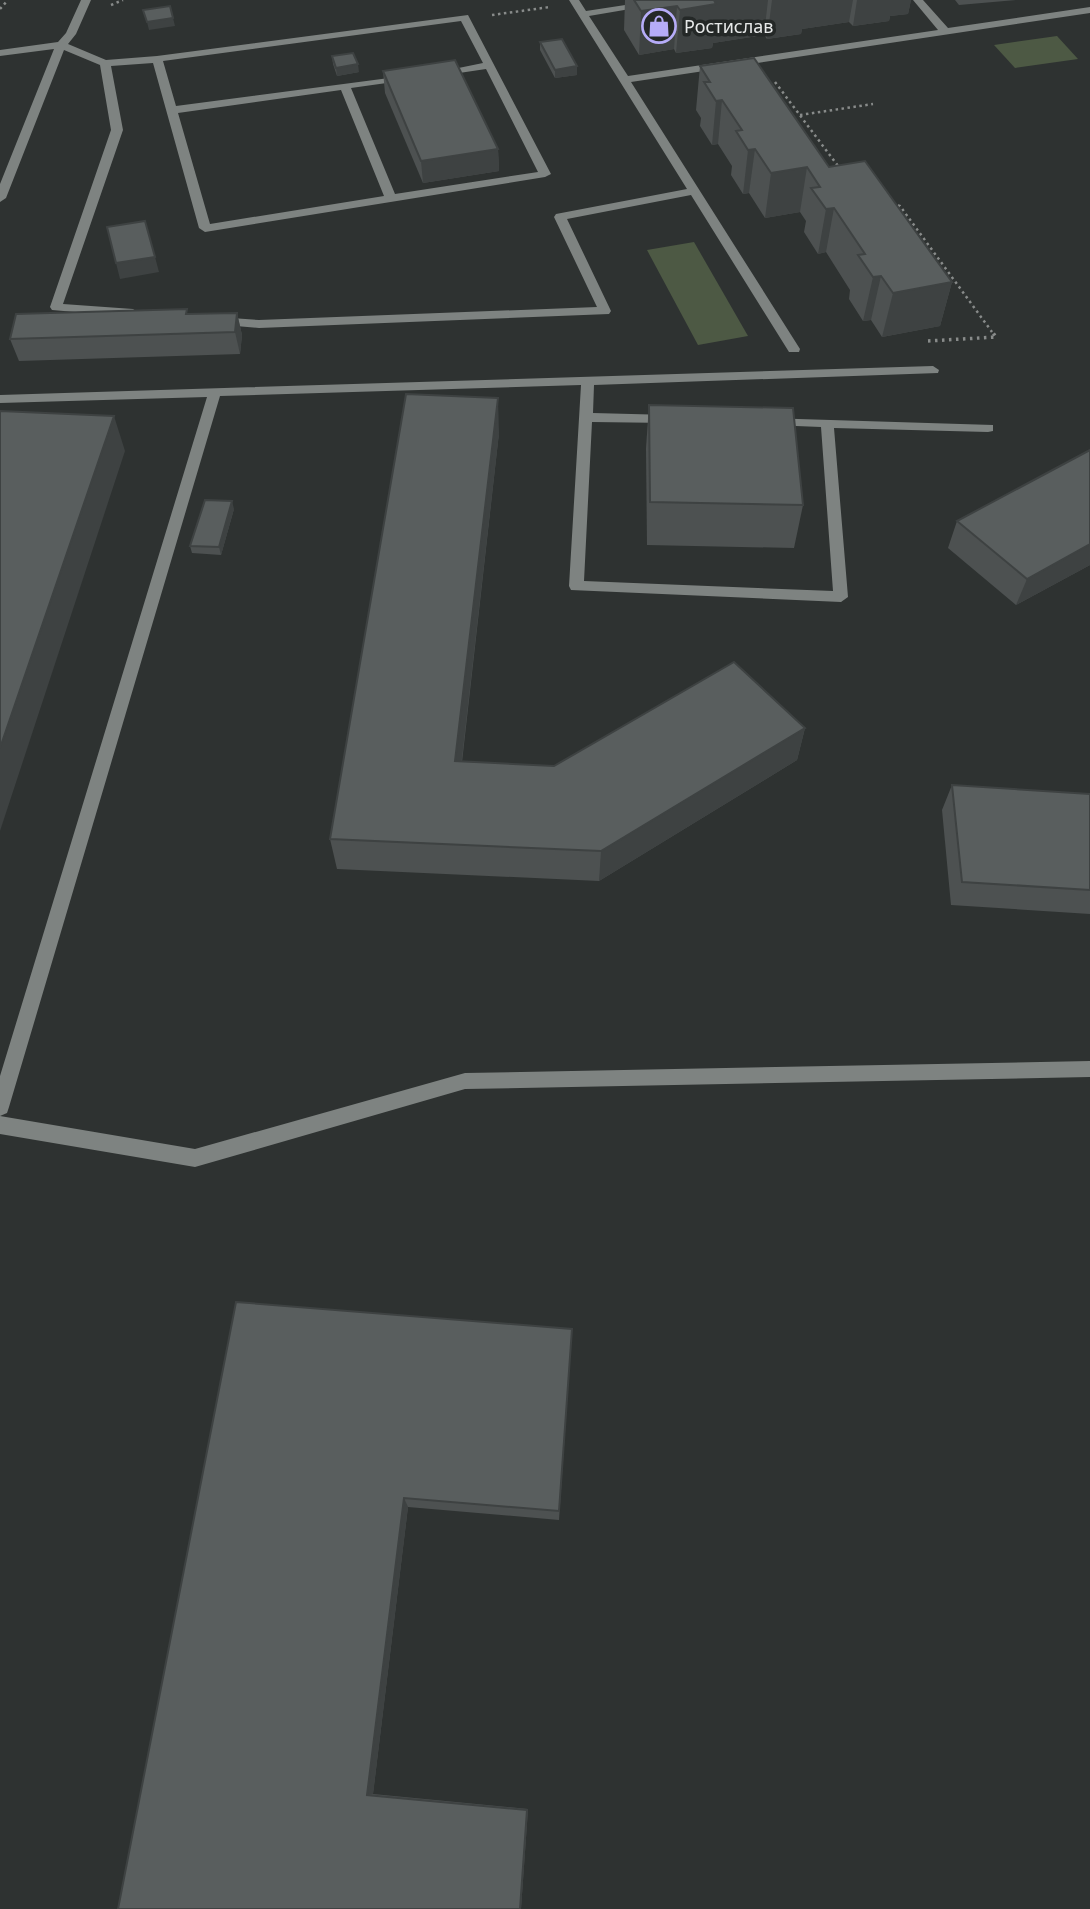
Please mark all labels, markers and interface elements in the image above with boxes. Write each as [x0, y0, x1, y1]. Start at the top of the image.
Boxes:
shop icon: Ростислав [640, 7, 678, 45]
place label: Ростислав [684, 14, 773, 38]

